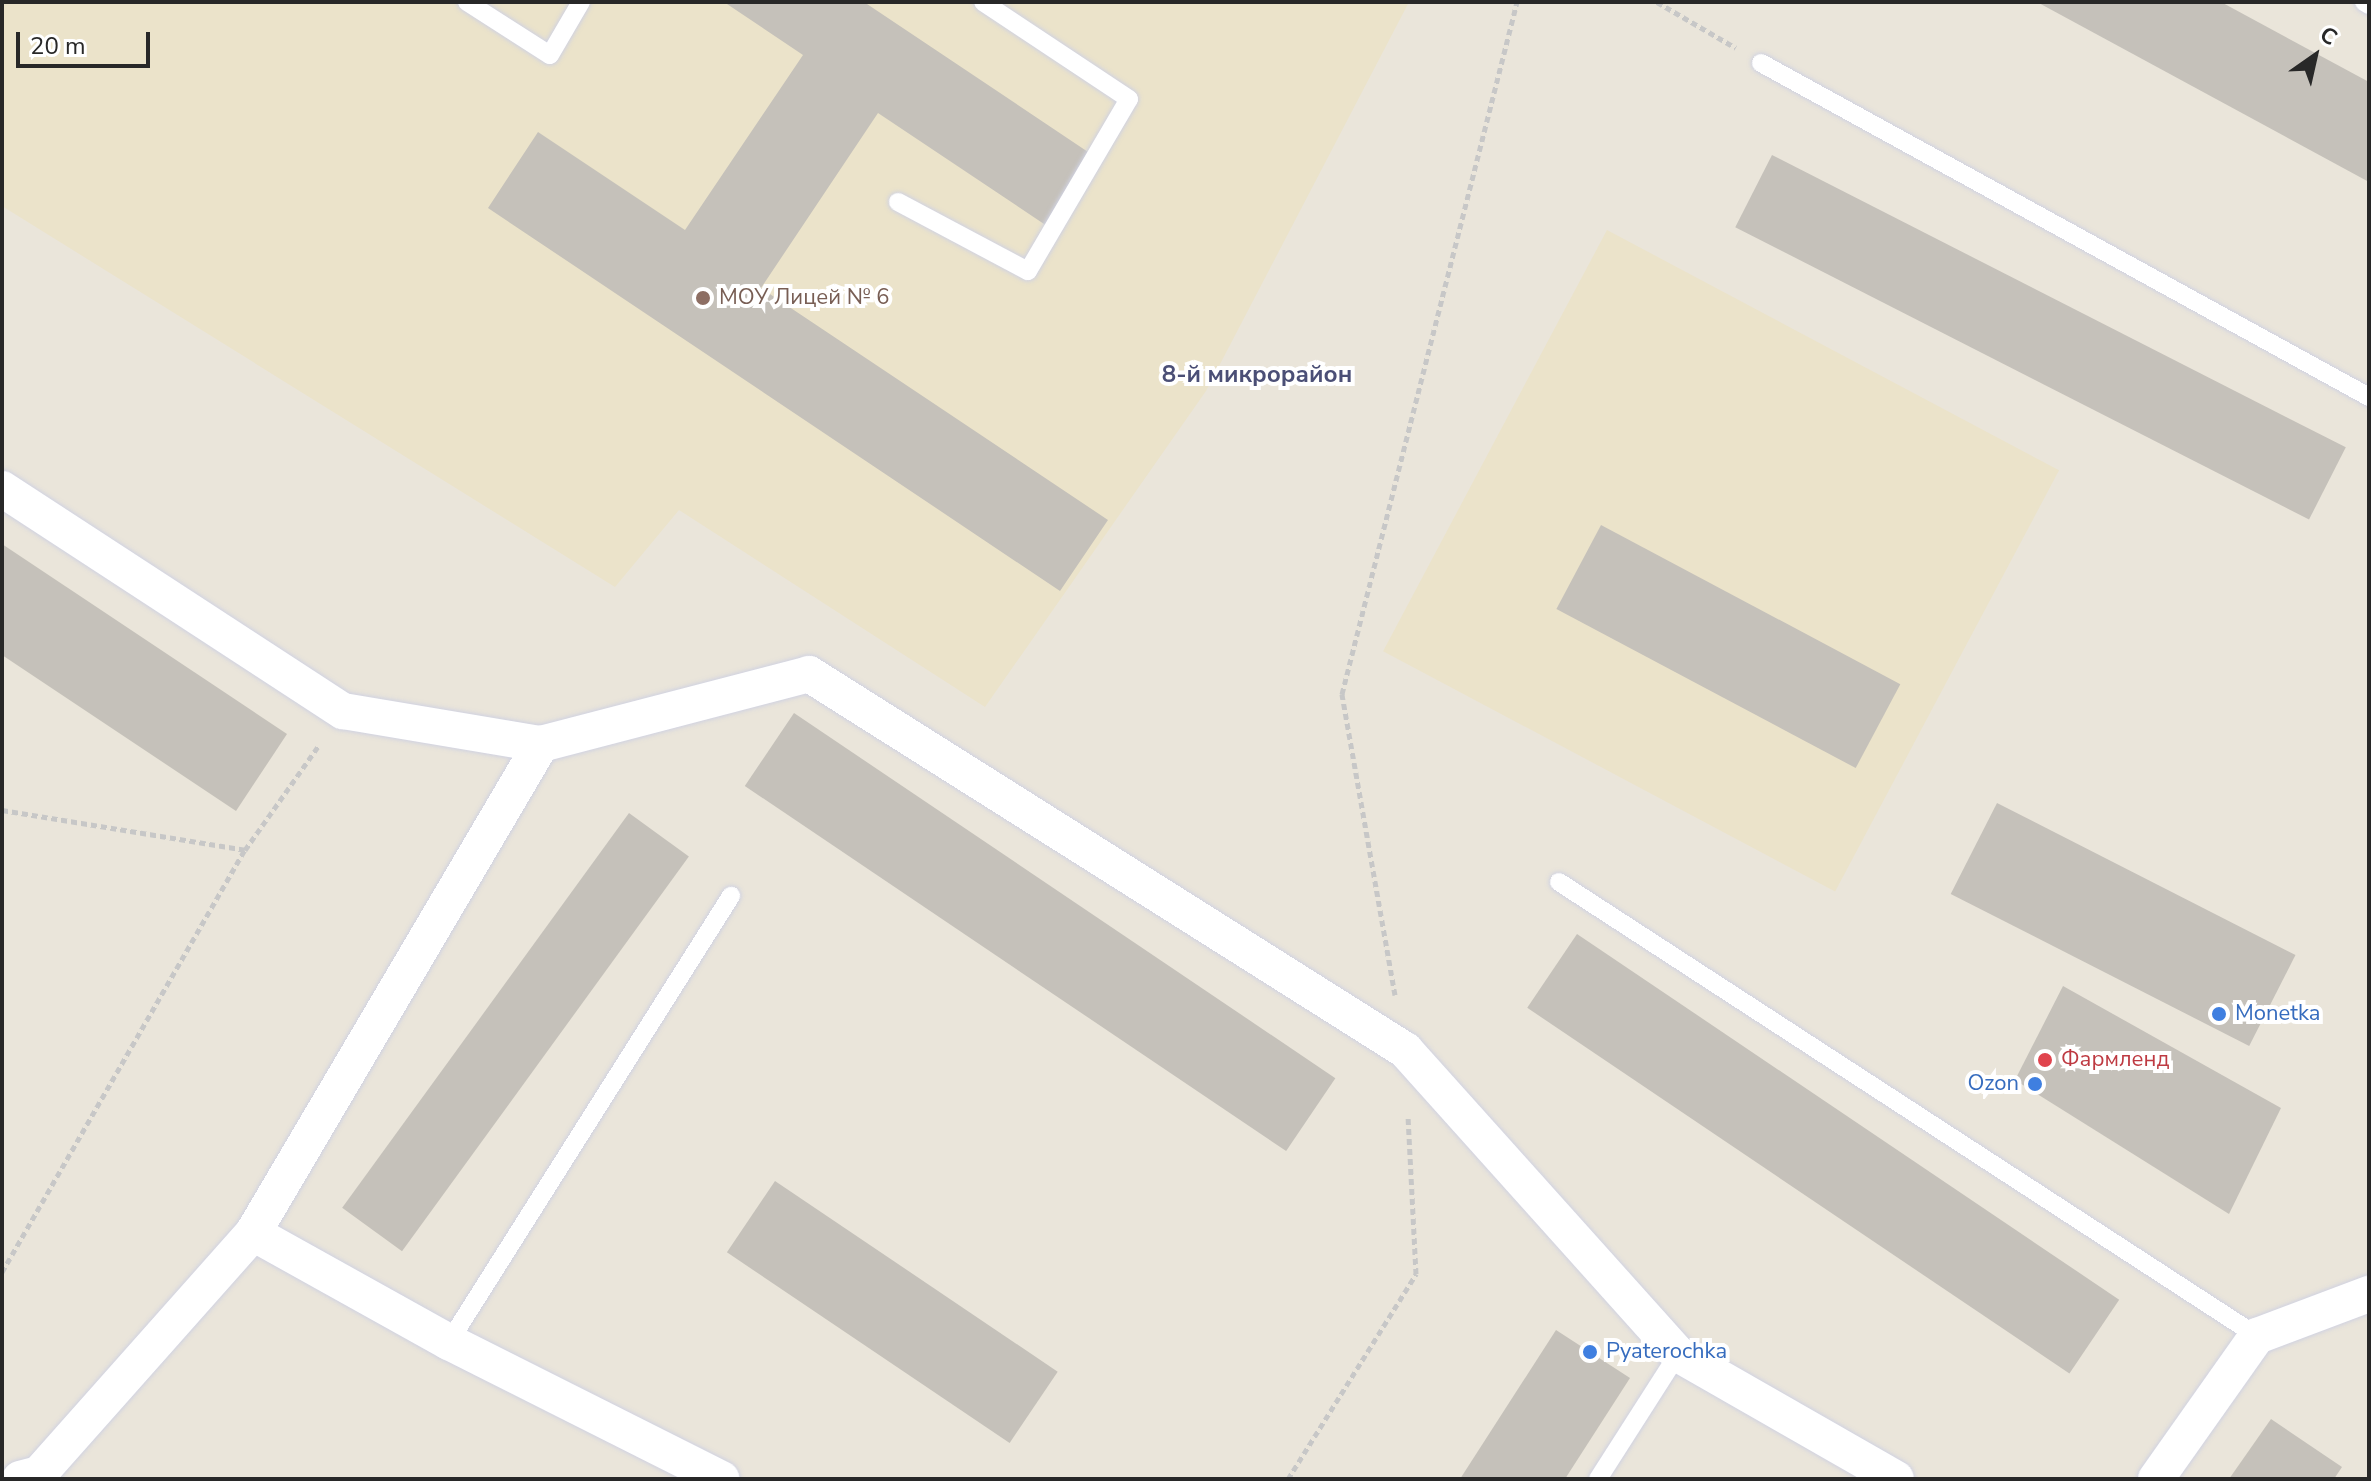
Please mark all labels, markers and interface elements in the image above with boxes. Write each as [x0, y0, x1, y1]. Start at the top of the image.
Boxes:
scale bar [20, 16, 154, 66]
north arrow [2275, 16, 2355, 96]
text: С [2314, 19, 2343, 53]
text: 20 m [30, 30, 86, 62]
place label: МОУ Лицей № 6 [719, 285, 889, 311]
marker: МОУ Лицей № 6 [694, 289, 712, 307]
district label: 8-й микрорайон [1162, 361, 1352, 389]
place label: Monetka [2235, 1001, 2320, 1027]
marker: Monetka [2210, 1005, 2228, 1023]
place label: Фармленд [2061, 1047, 2169, 1073]
marker: Фармленд [2036, 1051, 2054, 1069]
place label: Ozon [1967, 1071, 2019, 1097]
marker: Ozon [2026, 1075, 2044, 1093]
place label: Pyaterochka [1606, 1339, 1727, 1365]
marker: Pyaterochka [1581, 1343, 1599, 1361]

